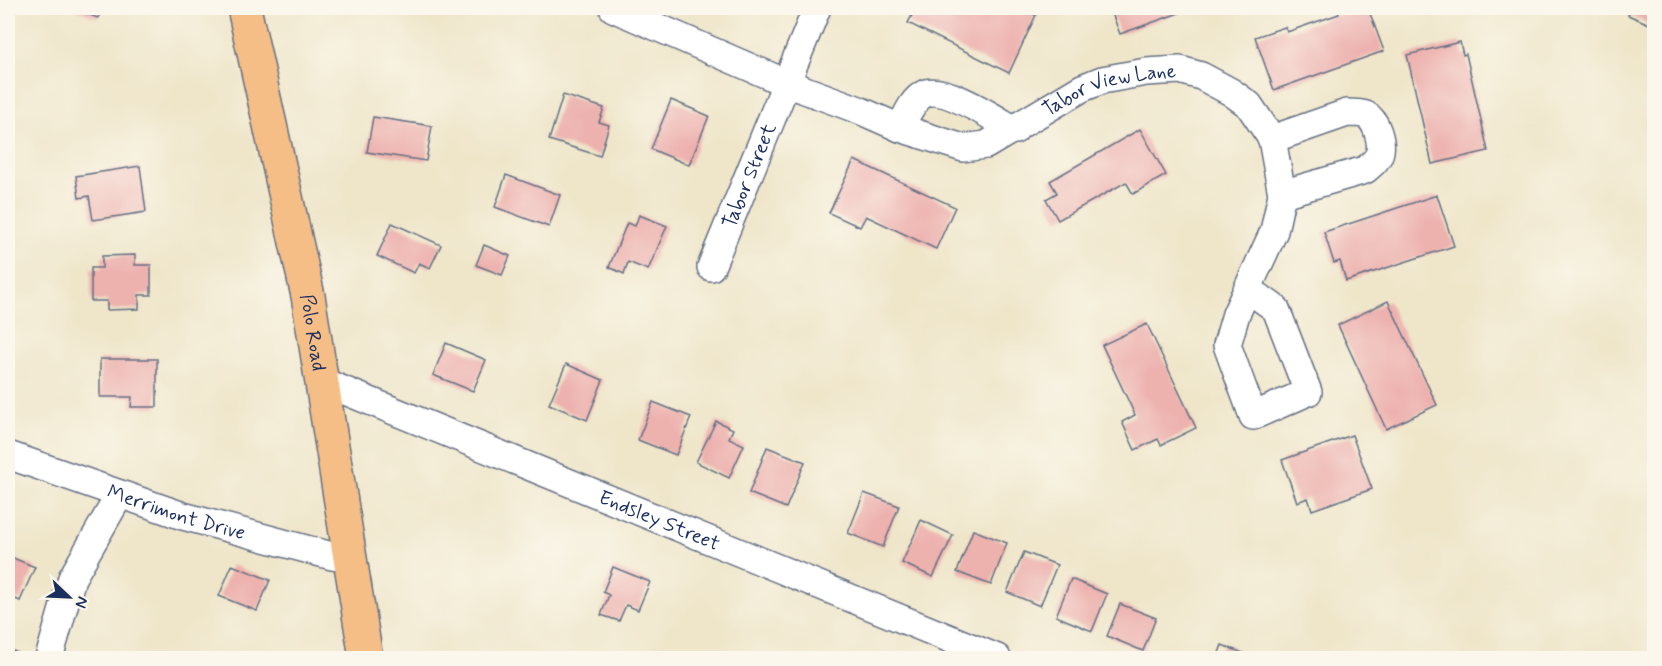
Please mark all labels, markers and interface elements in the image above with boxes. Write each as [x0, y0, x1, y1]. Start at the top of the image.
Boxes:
street label: Tabor View Lane [1038, 58, 1177, 124]
street label: Tabor Street [716, 119, 784, 232]
street label: Polo Road [293, 292, 332, 373]
street label: Merrimont Drive [103, 479, 248, 547]
street label: Endsley Street [595, 484, 724, 558]
north arrow [39, 567, 99, 627]
text: N [70, 593, 93, 611]

